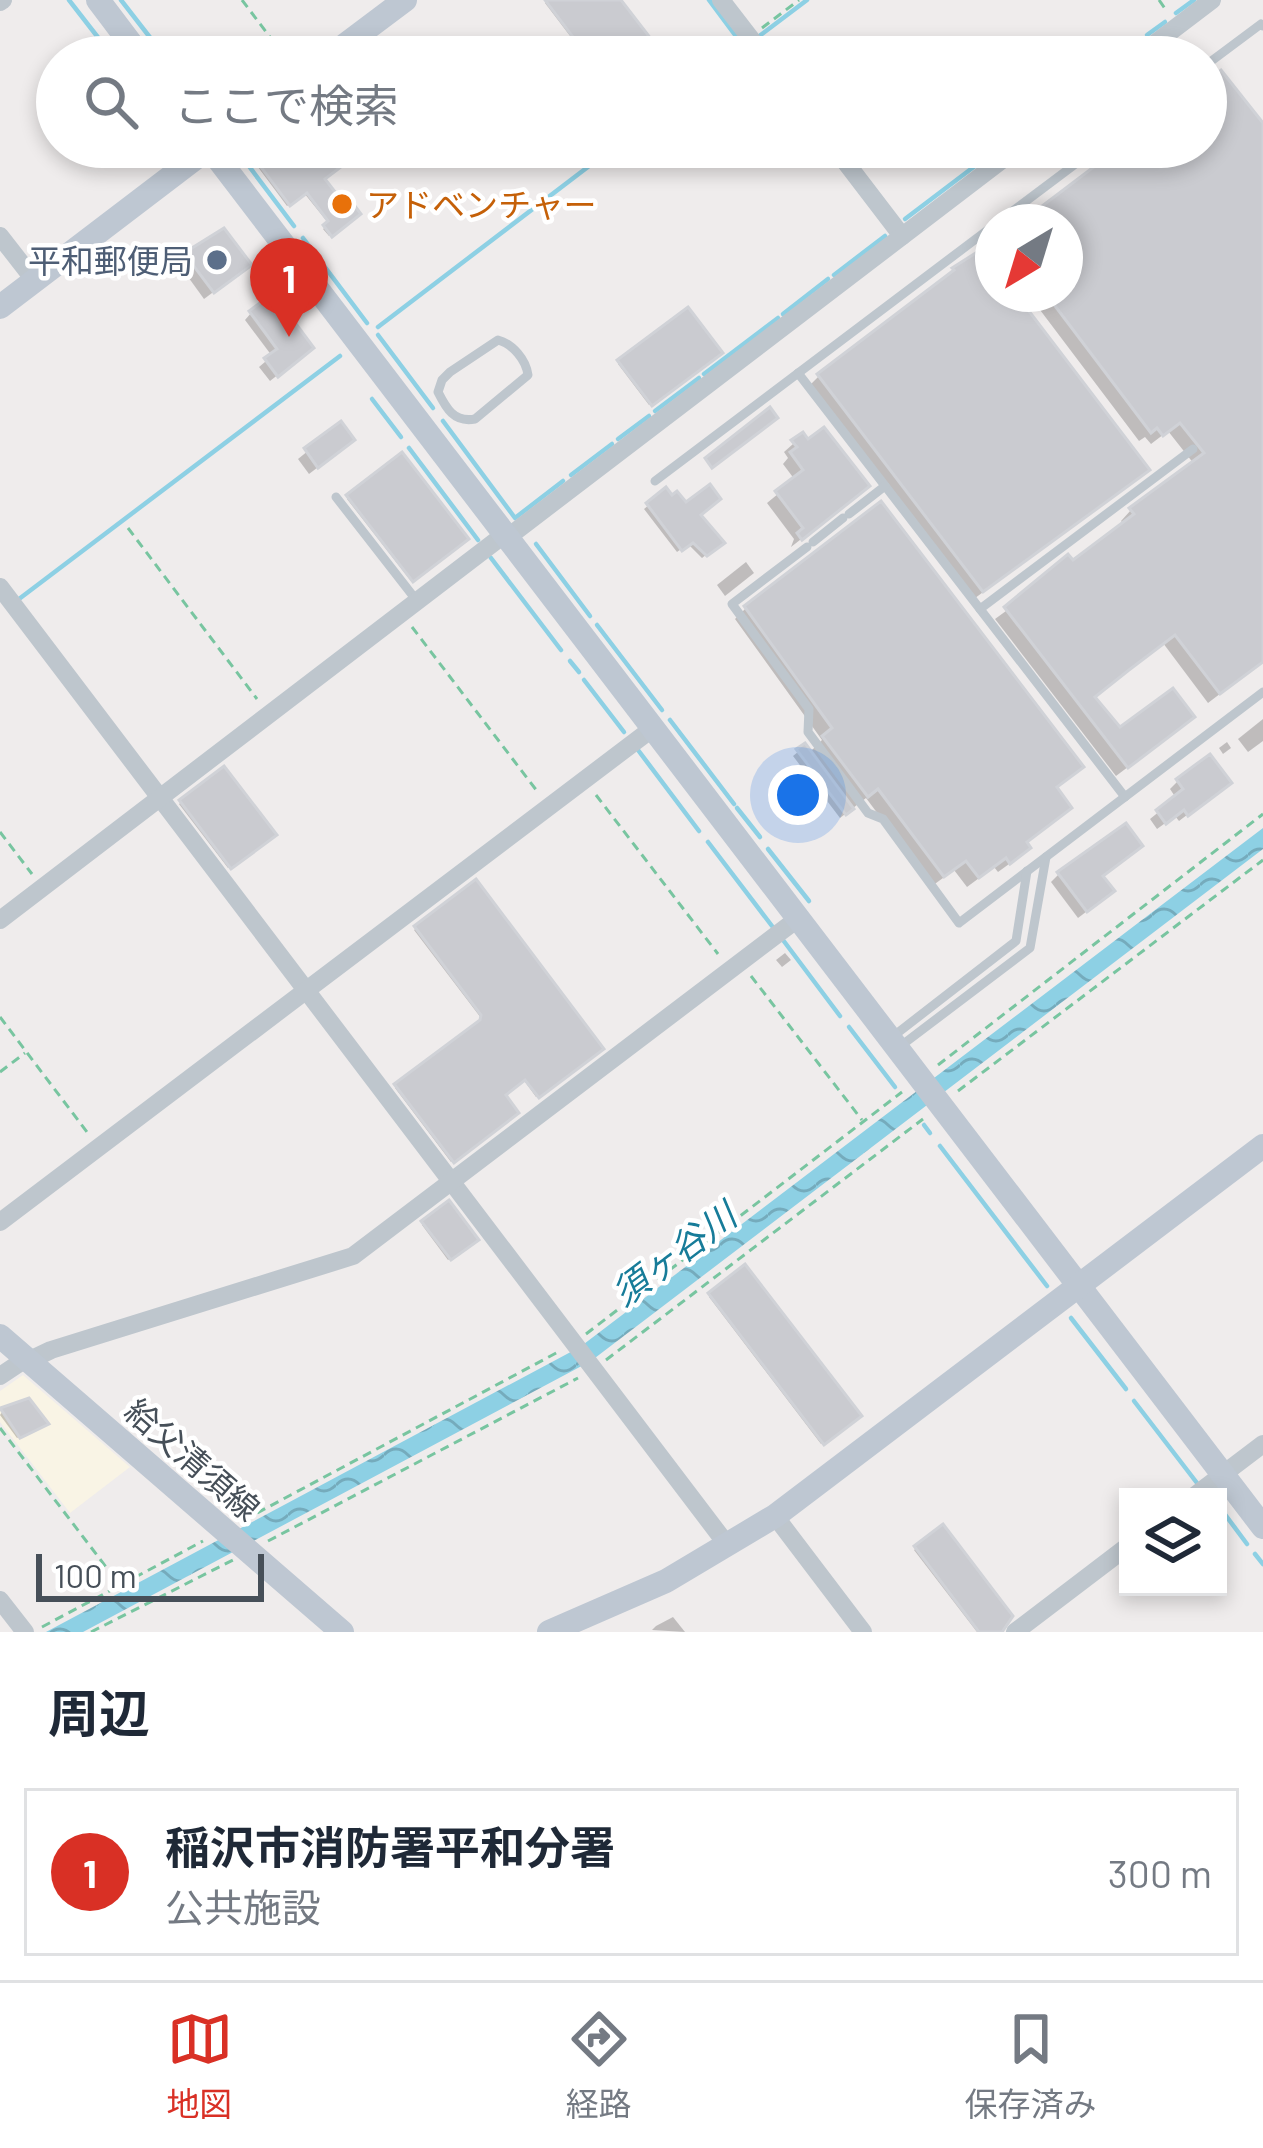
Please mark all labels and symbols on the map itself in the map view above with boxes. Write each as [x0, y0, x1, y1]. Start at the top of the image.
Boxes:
place label: アドベンチャー [366, 184, 597, 224]
marker: アドベンチャー [329, 191, 355, 217]
north arrow [975, 204, 1083, 312]
pin: 1 [250, 238, 328, 337]
place label: 平和郵便局 [28, 240, 193, 280]
marker: 平和郵便局 [204, 247, 230, 273]
your location [768, 765, 828, 825]
water label: 須ヶ谷川 [603, 1190, 747, 1314]
street label: 給父清須線 [118, 1390, 268, 1528]
scale bar [36, 1548, 264, 1601]

